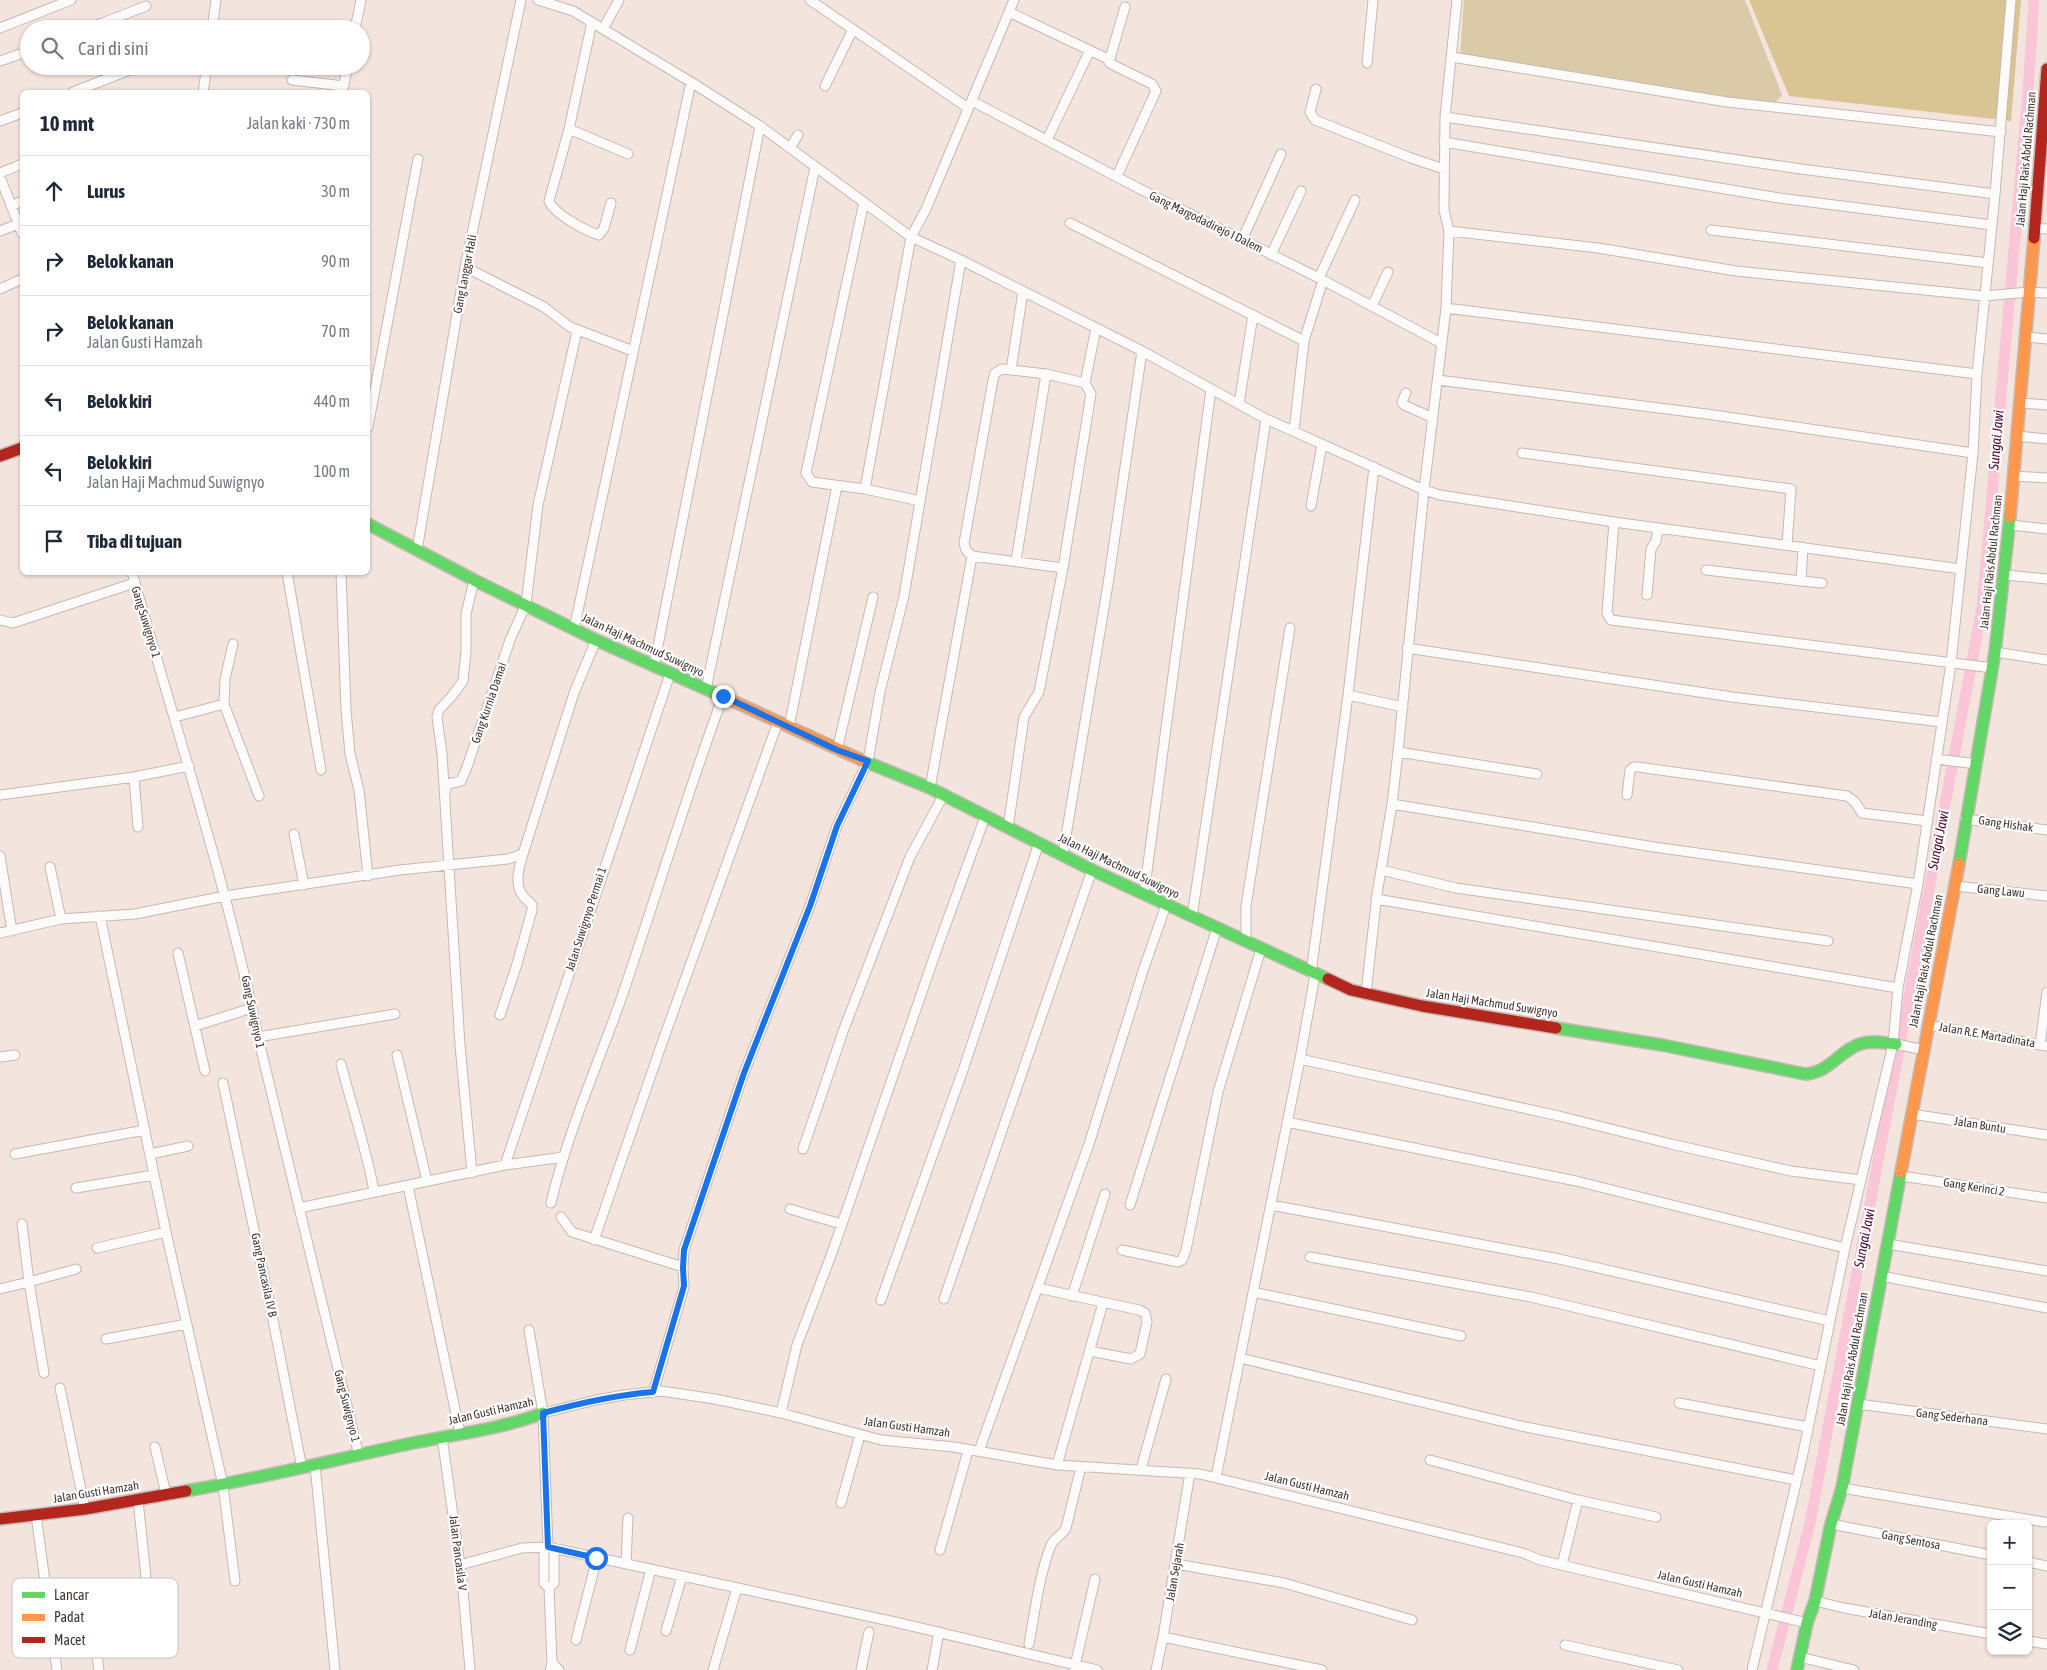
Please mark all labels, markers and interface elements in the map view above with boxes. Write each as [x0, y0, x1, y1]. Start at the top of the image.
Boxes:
search box [20, 20, 370, 75]
icon: search [38, 34, 66, 62]
text: Cari di sini [78, 37, 149, 59]
street label: Jalan Haji Rais Abdul Rachman [2013, 91, 2039, 227]
text: 10 mnt [40, 111, 94, 135]
text: Jalan kaki · 730 m [247, 114, 350, 132]
icon: ahead [40, 177, 68, 205]
text: Lurus [87, 180, 125, 202]
text: 30 m [321, 182, 350, 200]
street label: Gang Margodadirejo I Dalem [1147, 188, 1265, 256]
street label: Gang Langgar Hali [451, 234, 479, 314]
icon: right [40, 247, 68, 275]
text: Belok kanan [87, 250, 174, 272]
text: 90 m [321, 252, 350, 270]
text: Belok kanan [87, 311, 174, 333]
icon: right [40, 317, 68, 345]
text: 70 m [321, 322, 350, 340]
text: Jalan Gusti Hamzah [87, 333, 203, 351]
icon: left [40, 387, 68, 415]
text: Belok kiri [87, 390, 152, 412]
text: 440 m [314, 392, 350, 410]
water label: Sungai Jawi [1985, 409, 2007, 472]
text: Belok kiri [87, 451, 152, 473]
icon: left [40, 457, 68, 485]
text: 100 m [314, 462, 350, 480]
text: Jalan Haji Machmud Suwignyo [87, 473, 265, 491]
street label: Jalan Haji Rais Abdul Rachman [1977, 494, 2005, 630]
icon: arrive [40, 527, 68, 555]
text: Tiba di tujuan [87, 530, 182, 552]
street label: Gang Suwignyo 1 [128, 585, 164, 660]
street label: Jalan Haji Machmud Suwignyo [580, 611, 707, 680]
street label: Gang Kurnia Damai [469, 661, 509, 745]
route end [712, 685, 735, 708]
water label: Sungai Jawi [1924, 809, 1952, 872]
street label: Gang Hishak [1978, 813, 2035, 835]
street label: Jalan Haji Machmud Suwignyo [1056, 831, 1182, 902]
street label: Jalan Suwignyo Permai 1 [563, 865, 610, 973]
street label: Gang Lawu [1977, 882, 2026, 900]
street label: Jalan Haji Rais Abdul Rachman [1906, 893, 1946, 1029]
street label: Gang Suwignyo 1 [238, 974, 268, 1050]
street label: Jalan Haji Machmud Suwignyo [1425, 986, 1559, 1020]
street label: Jalan R.E. Martadinata [1938, 1020, 2036, 1050]
street label: Jalan Buntu [1953, 1114, 2007, 1136]
street label: Gang Kerinci 2 [1942, 1175, 2006, 1199]
water label: Sungai Jawi [1850, 1207, 1878, 1270]
street label: Gang Pancasila IV B [248, 1232, 280, 1318]
street label: Jalan Haji Rais Abdul Rachman [1833, 1291, 1871, 1427]
street label: Gang Suwignyo 1 [331, 1368, 363, 1444]
street label: Jalan Gusti Hamzah [447, 1394, 535, 1428]
street label: Gang Sederhana [1915, 1406, 1989, 1428]
street label: Jalan Gusti Hamzah [863, 1414, 951, 1440]
street label: Jalan Gusti Hamzah [1263, 1469, 1351, 1503]
street label: Jalan Gusti Hamzah [52, 1478, 140, 1506]
street label: Jalan Pancasila V [446, 1514, 470, 1592]
map controls [1987, 1520, 2032, 1655]
button: + [1987, 1520, 2032, 1565]
street label: Gang Sentosa [1880, 1527, 1942, 1553]
street label: Jalan Sejarah [1163, 1542, 1187, 1602]
route start [585, 1547, 608, 1570]
button: − [1987, 1565, 2032, 1610]
street label: Jalan Gusti Hamzah [1656, 1567, 1744, 1601]
legend [12, 1578, 178, 1658]
text: Lancar [54, 1587, 89, 1603]
street label: Jalan Jeranding [1868, 1606, 1939, 1632]
text: Padat [54, 1609, 84, 1625]
button: layers [1987, 1610, 2032, 1655]
text: Macet [54, 1632, 85, 1648]

